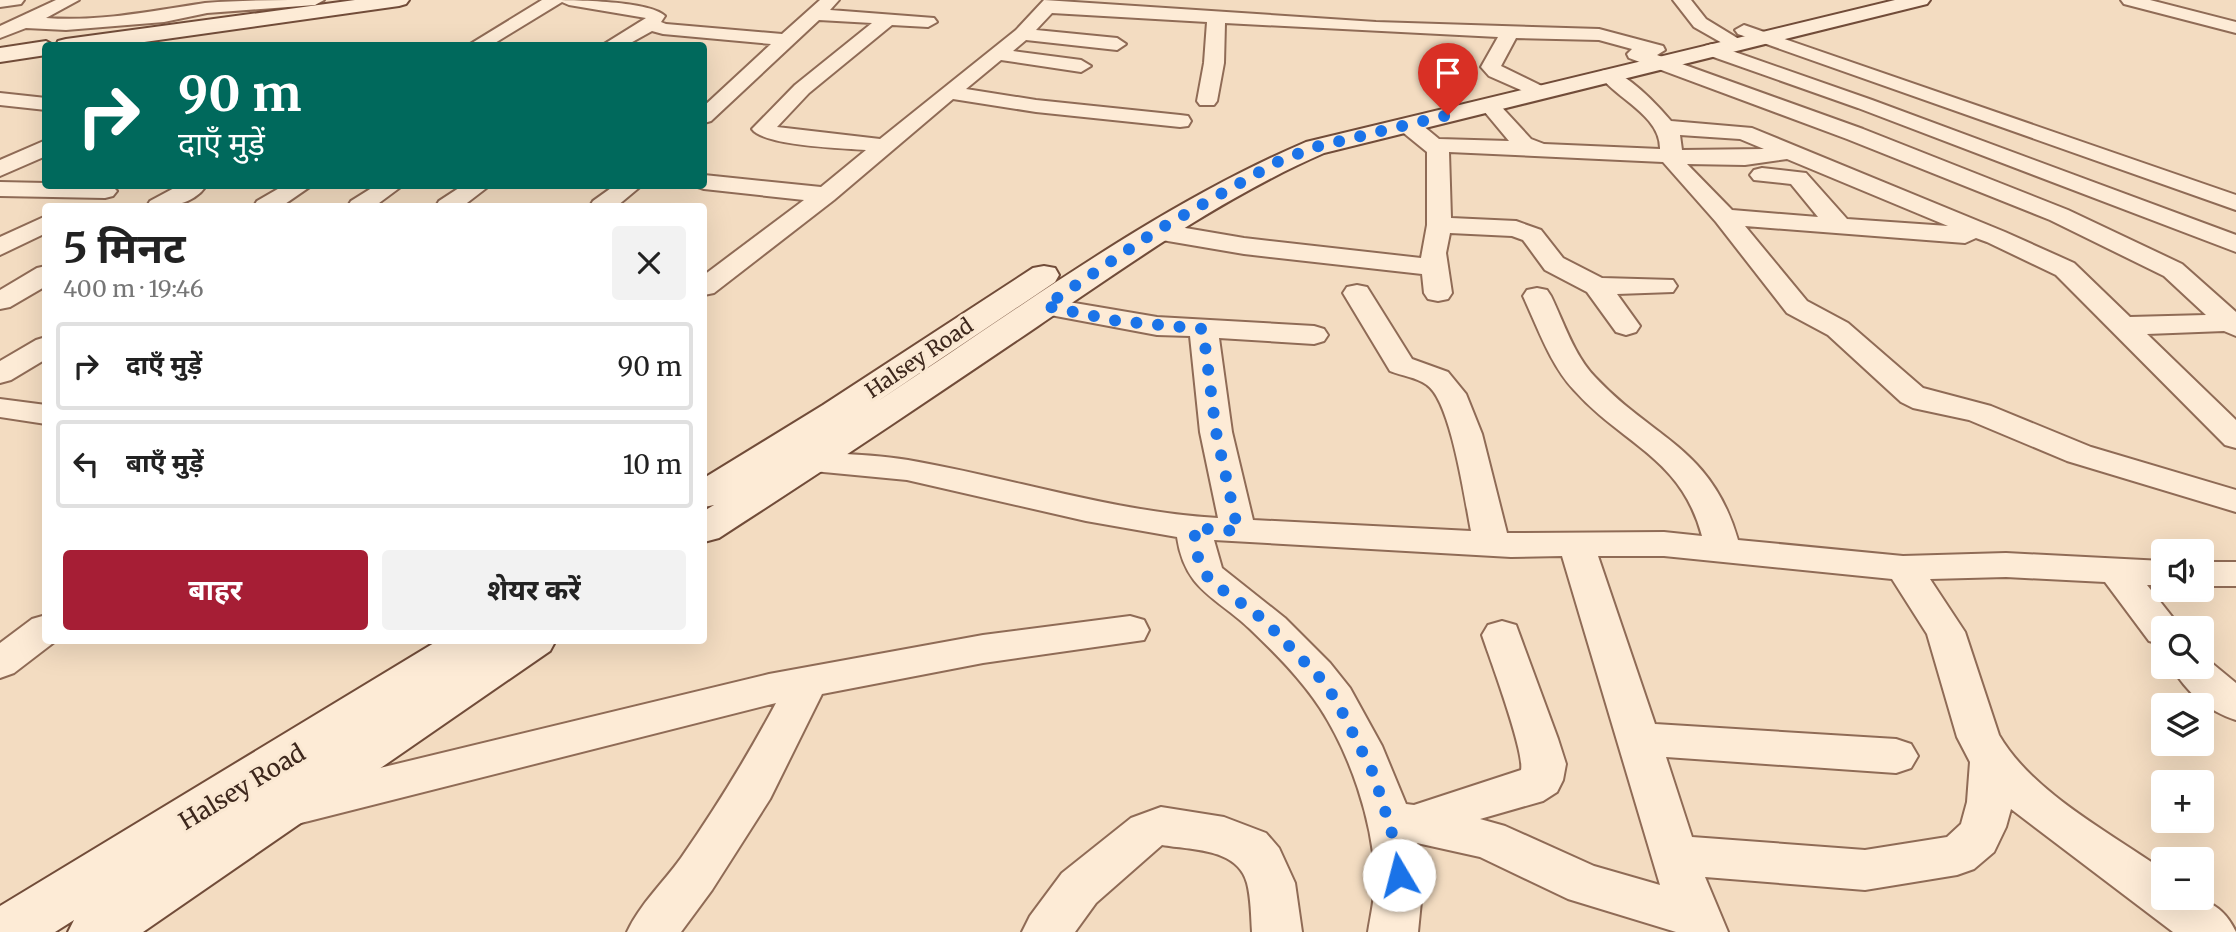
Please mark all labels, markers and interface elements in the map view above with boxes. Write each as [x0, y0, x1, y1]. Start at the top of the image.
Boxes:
pin [1418, 43, 1478, 115]
icon: arrive [1429, 54, 1467, 92]
text: 90 m [178, 63, 302, 124]
icon: right [63, 70, 154, 161]
text: दाएँ मुड़ें [178, 124, 265, 164]
text: 5 मिनट [63, 222, 186, 274]
button: close [612, 226, 686, 300]
text: 400 m · 19:46 [63, 274, 204, 303]
street label: Halsey Road [860, 312, 978, 404]
icon: right [67, 347, 105, 385]
text: दाएँ मुड़ें [126, 348, 202, 381]
text: 90 m [618, 350, 682, 383]
icon: left [67, 445, 105, 483]
text: बाएँ मुड़ें [126, 446, 203, 479]
text: 10 m [623, 448, 682, 481]
map controls [2151, 539, 2214, 910]
button: sound [2151, 539, 2214, 602]
button: बाहर [63, 550, 368, 630]
button: शेयर करें [382, 550, 686, 630]
button: search [2151, 616, 2214, 679]
button: layers [2151, 693, 2214, 756]
street label: Halsey Road [173, 737, 311, 837]
button: + [2151, 770, 2214, 833]
position arrow [1362, 838, 1436, 912]
button: − [2151, 847, 2214, 910]

